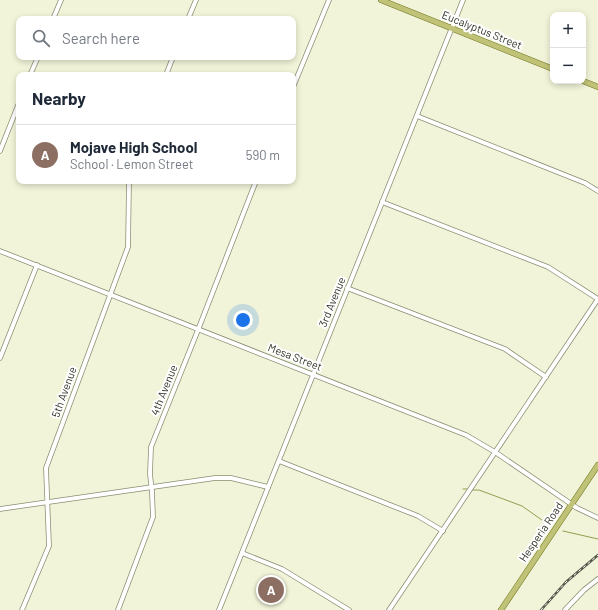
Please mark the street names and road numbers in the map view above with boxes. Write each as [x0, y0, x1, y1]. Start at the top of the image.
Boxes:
street label: Eucalyptus Street [440, 8, 524, 51]
street label: 3rd Avenue [316, 275, 347, 329]
street label: Mesa Street [266, 340, 324, 373]
street label: 4th Avenue [148, 363, 180, 417]
street label: 5th Avenue [48, 365, 79, 419]
street label: Hesperia Road [516, 499, 565, 564]

